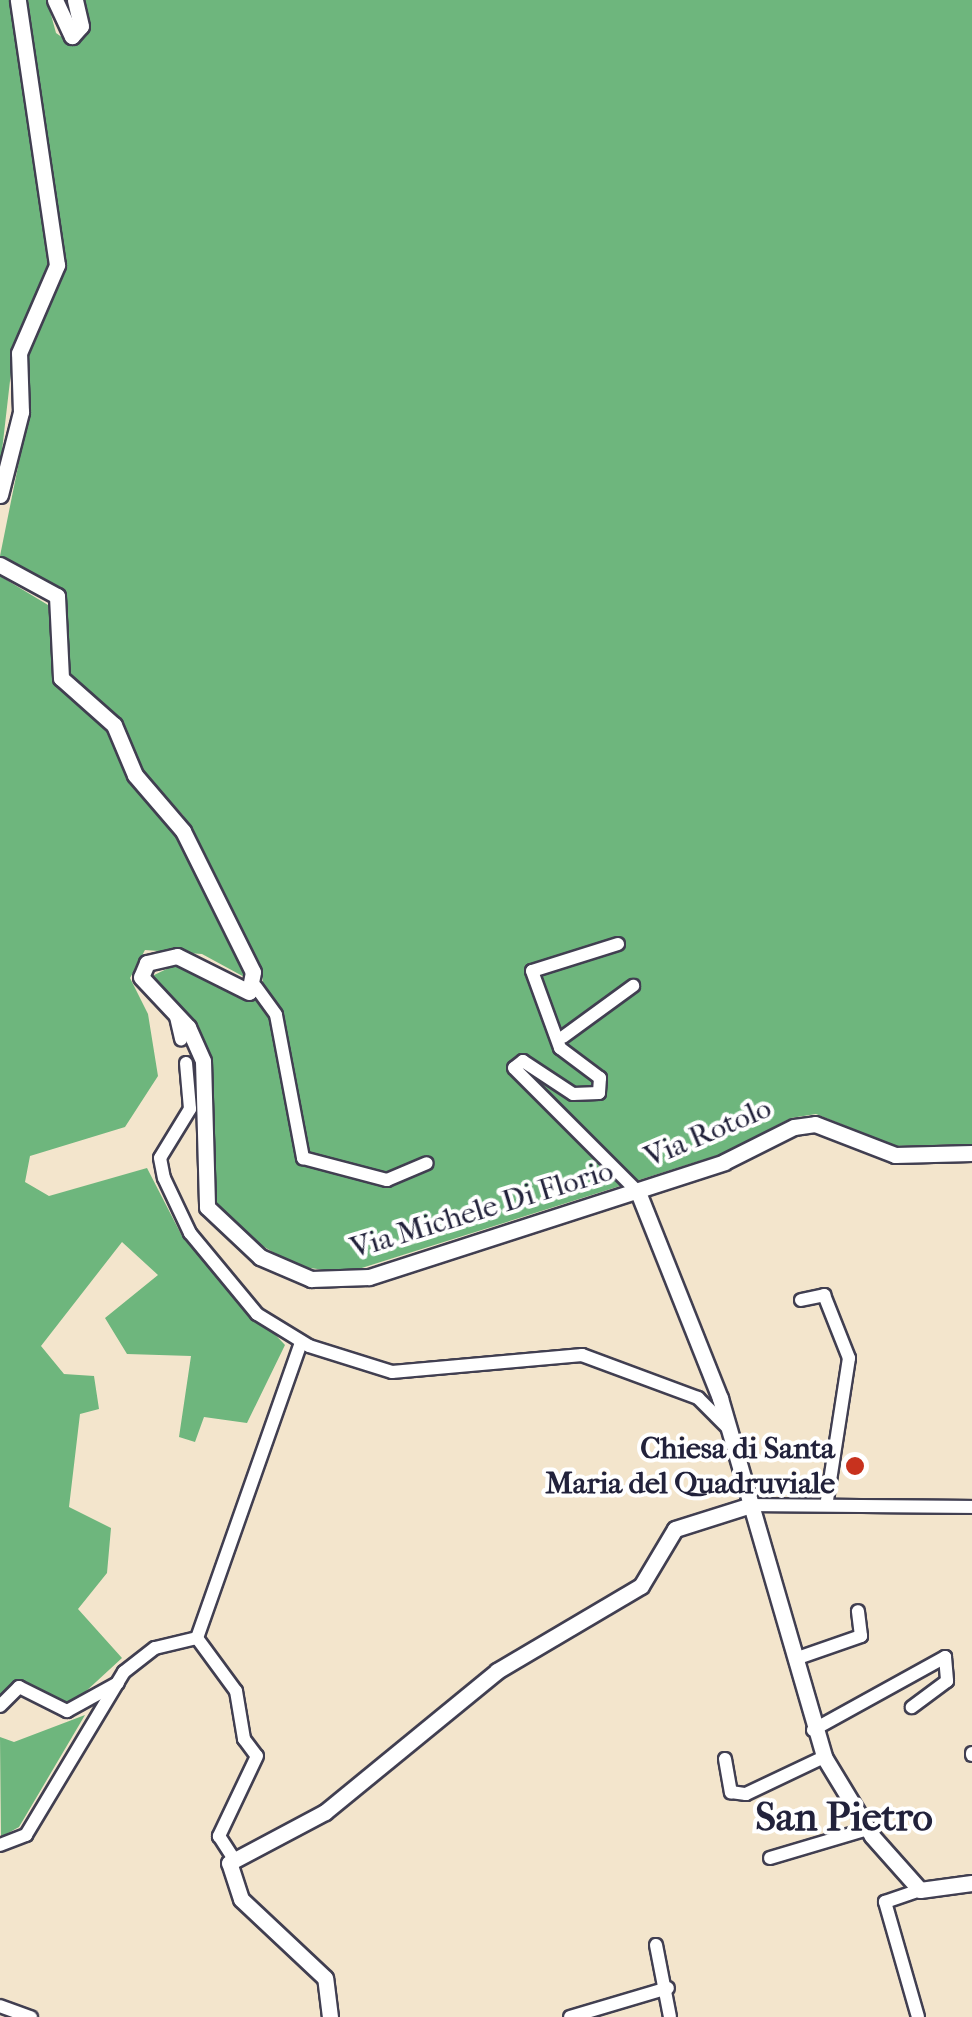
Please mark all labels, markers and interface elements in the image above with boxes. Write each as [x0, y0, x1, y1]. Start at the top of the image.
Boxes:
street label: Via Rotolo [639, 1090, 777, 1176]
street label: Via Michele Di Florio [346, 1153, 618, 1267]
place label: Chiesa di Santa Maria del Quadruviale [545, 1431, 835, 1502]
marker: Chiesa di Santa Maria del Quadruviale [844, 1455, 866, 1477]
district label: San Pietro [755, 1793, 933, 1841]

